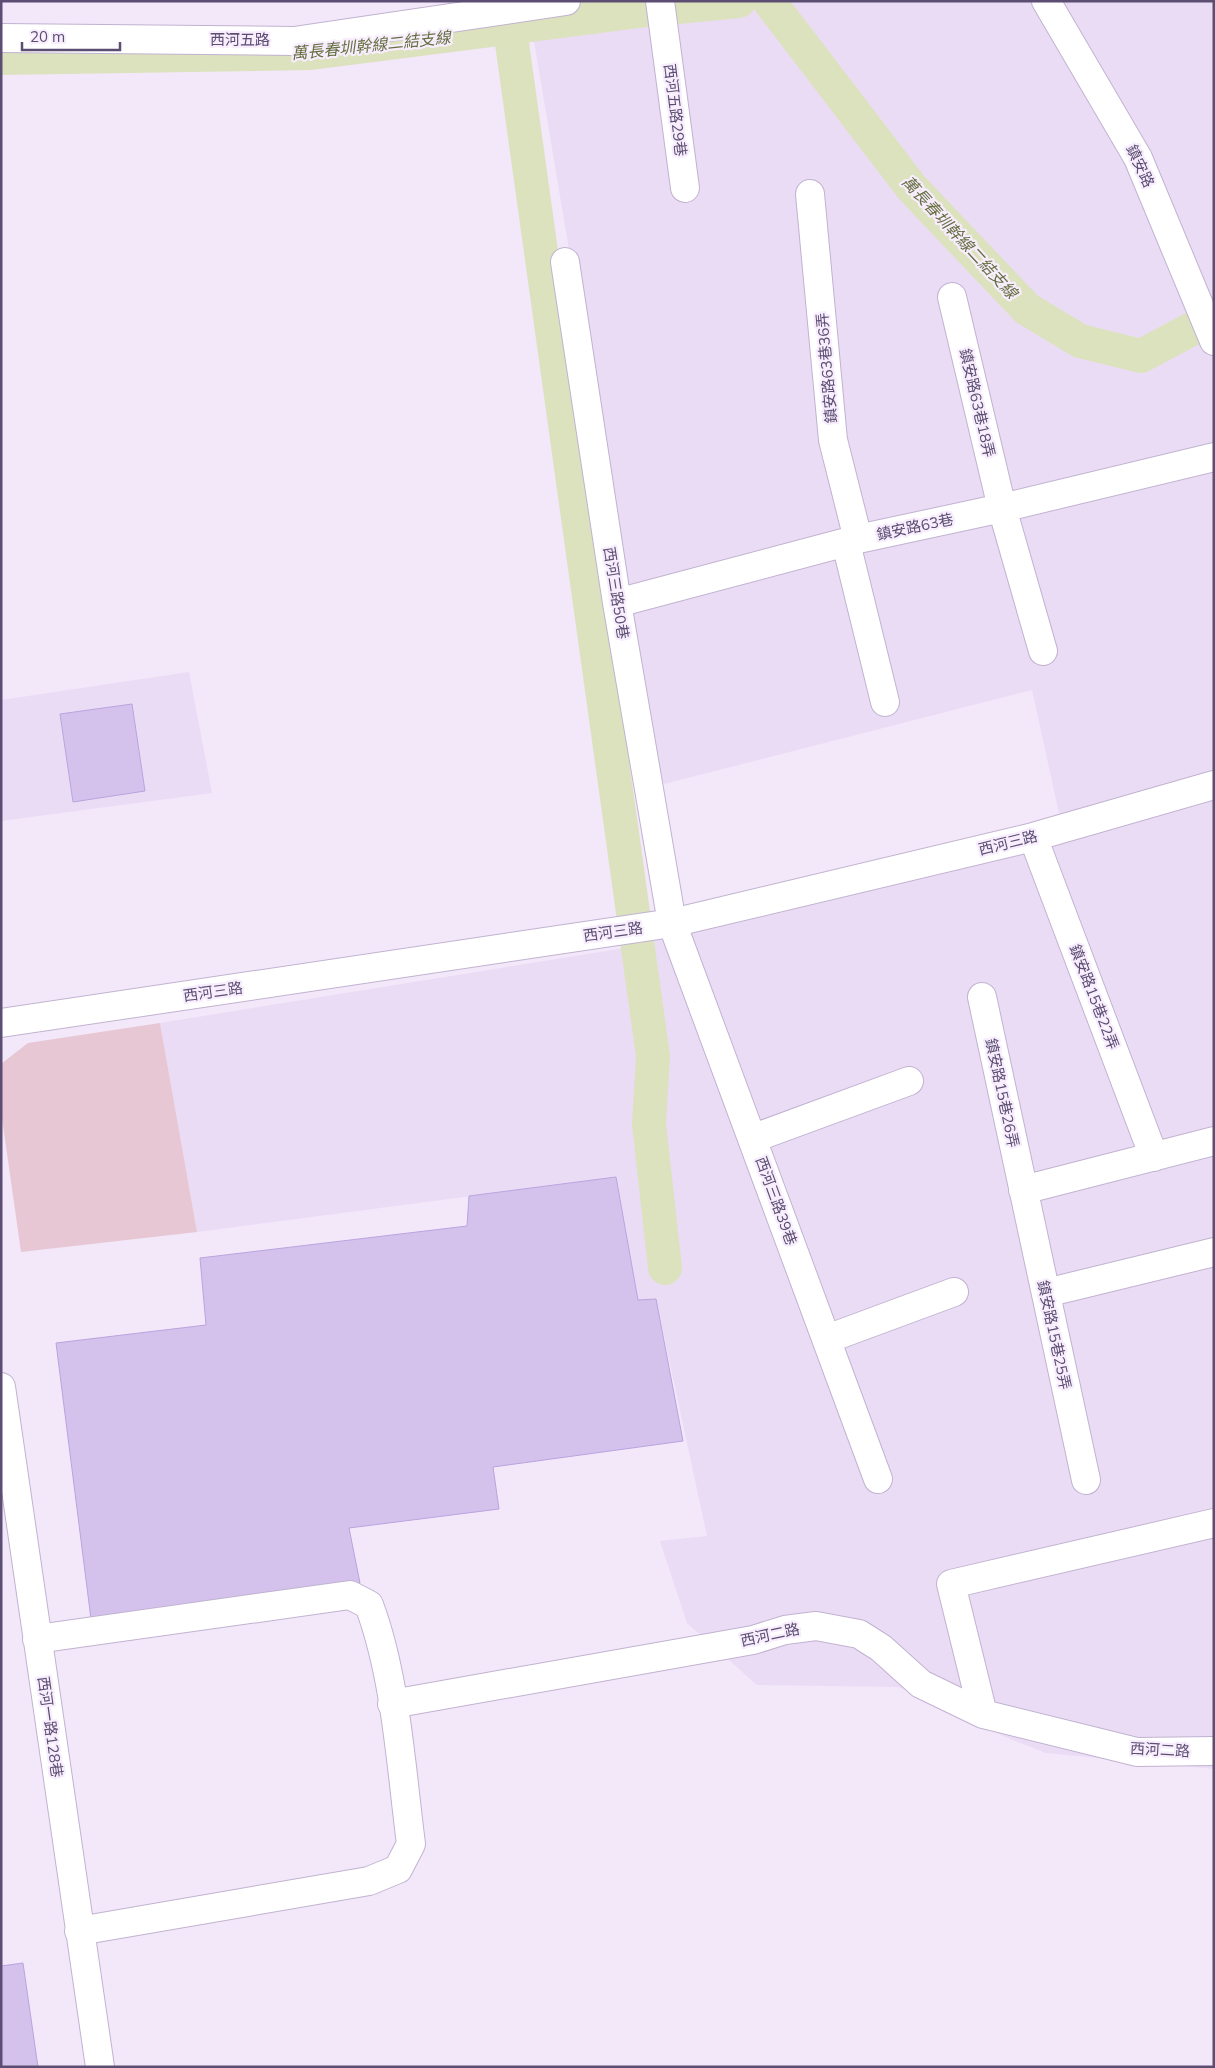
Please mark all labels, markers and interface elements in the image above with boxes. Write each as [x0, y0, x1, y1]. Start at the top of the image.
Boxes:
scale bar [22, 20, 120, 52]
water label: 萬長春圳幹線二結支線 [290, 26, 454, 63]
text: 20 m [30, 27, 65, 46]
street label: 西河五路 [210, 30, 270, 49]
street label: 西河五路29巷 [660, 63, 691, 157]
street label: 鎮安路 [1122, 141, 1159, 190]
water label: 萬長春圳幹線二結支線 [898, 172, 1023, 304]
street label: 鎮安路63巷36弄 [812, 312, 841, 424]
street label: 鎮安路63巷18弄 [956, 347, 999, 459]
street label: 鎮安路63巷 [875, 509, 955, 544]
street label: 西河三路50巷 [600, 546, 633, 640]
street label: 西河三路 [976, 826, 1039, 859]
street label: 西河三路 [582, 918, 644, 945]
street label: 鎮安路15巷22弄 [1066, 942, 1123, 1052]
street label: 西河三路 [182, 978, 244, 1005]
street label: 鎮安路15巷26弄 [982, 1037, 1023, 1149]
street label: 西河三路39巷 [752, 1154, 801, 1248]
street label: 鎮安路15巷25弄 [1034, 1279, 1075, 1391]
street label: 西河二路 [739, 1619, 801, 1650]
street label: 西河一路128巷 [34, 1675, 67, 1779]
street label: 西河二路 [1130, 1738, 1190, 1761]

